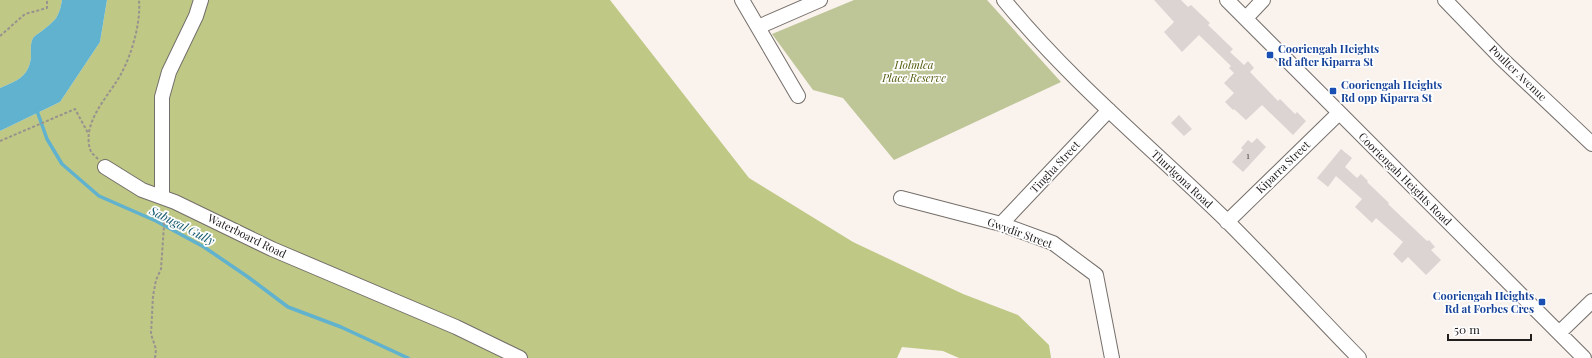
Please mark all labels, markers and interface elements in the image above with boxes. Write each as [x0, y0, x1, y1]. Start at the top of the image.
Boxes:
place label: Cooriengah Heights Rd after Kiparra St [1278, 41, 1379, 69]
street label: Poulter Avenue [1486, 41, 1551, 104]
marker: Cooriengah Heights Rd after Kiparra St [1265, 50, 1275, 60]
park label: Holmlea Place Reserve [881, 57, 946, 85]
place label: Cooriengah Heights Rd opp Kiparra St [1341, 77, 1442, 105]
marker: Cooriengah Heights Rd opp Kiparra St [1328, 86, 1338, 96]
street label: Cooriengah Heights Road [1356, 129, 1456, 229]
street label: Tingha Street [1026, 137, 1083, 196]
street label: Kiparra Street [1252, 137, 1313, 196]
street label: Thurlgona Road [1148, 146, 1217, 211]
house number: 1 [1246, 149, 1250, 161]
water label: Sabugal Gully [146, 201, 218, 248]
street label: Waterboard Road [205, 210, 289, 261]
street label: Gwydir Street [986, 214, 1055, 251]
place label: Cooriengah Heights Rd at Forbes Cres [1433, 288, 1534, 316]
marker: Cooriengah Heights Rd at Forbes Cres [1537, 297, 1547, 307]
scale bar [1448, 316, 1531, 342]
text: 50 m [1454, 321, 1480, 337]

